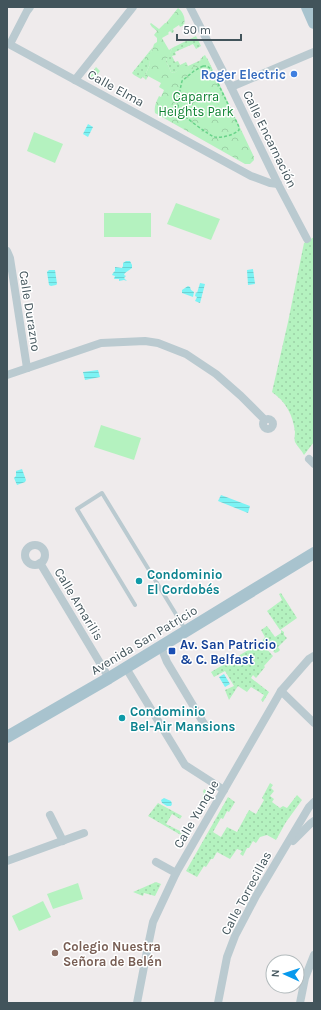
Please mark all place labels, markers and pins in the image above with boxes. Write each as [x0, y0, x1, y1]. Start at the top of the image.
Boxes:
place label: Roger Electric [201, 67, 286, 82]
marker: Roger Electric [289, 69, 299, 79]
place label: Condominio El Cordobés [147, 567, 222, 597]
marker: Condominio El Cordobés [134, 576, 144, 586]
place label: Av. San Patricio & C. Belfast [180, 637, 276, 667]
marker: Av. San Patricio & C. Belfast [167, 646, 177, 656]
place label: Condominio Bel-Air Mansions [130, 704, 236, 734]
marker: Condominio Bel-Air Mansions [117, 713, 127, 723]
place label: Colegio Nuestra Señora de Belén [63, 939, 162, 969]
marker: Colegio Nuestra Señora de Belén [50, 948, 60, 958]

